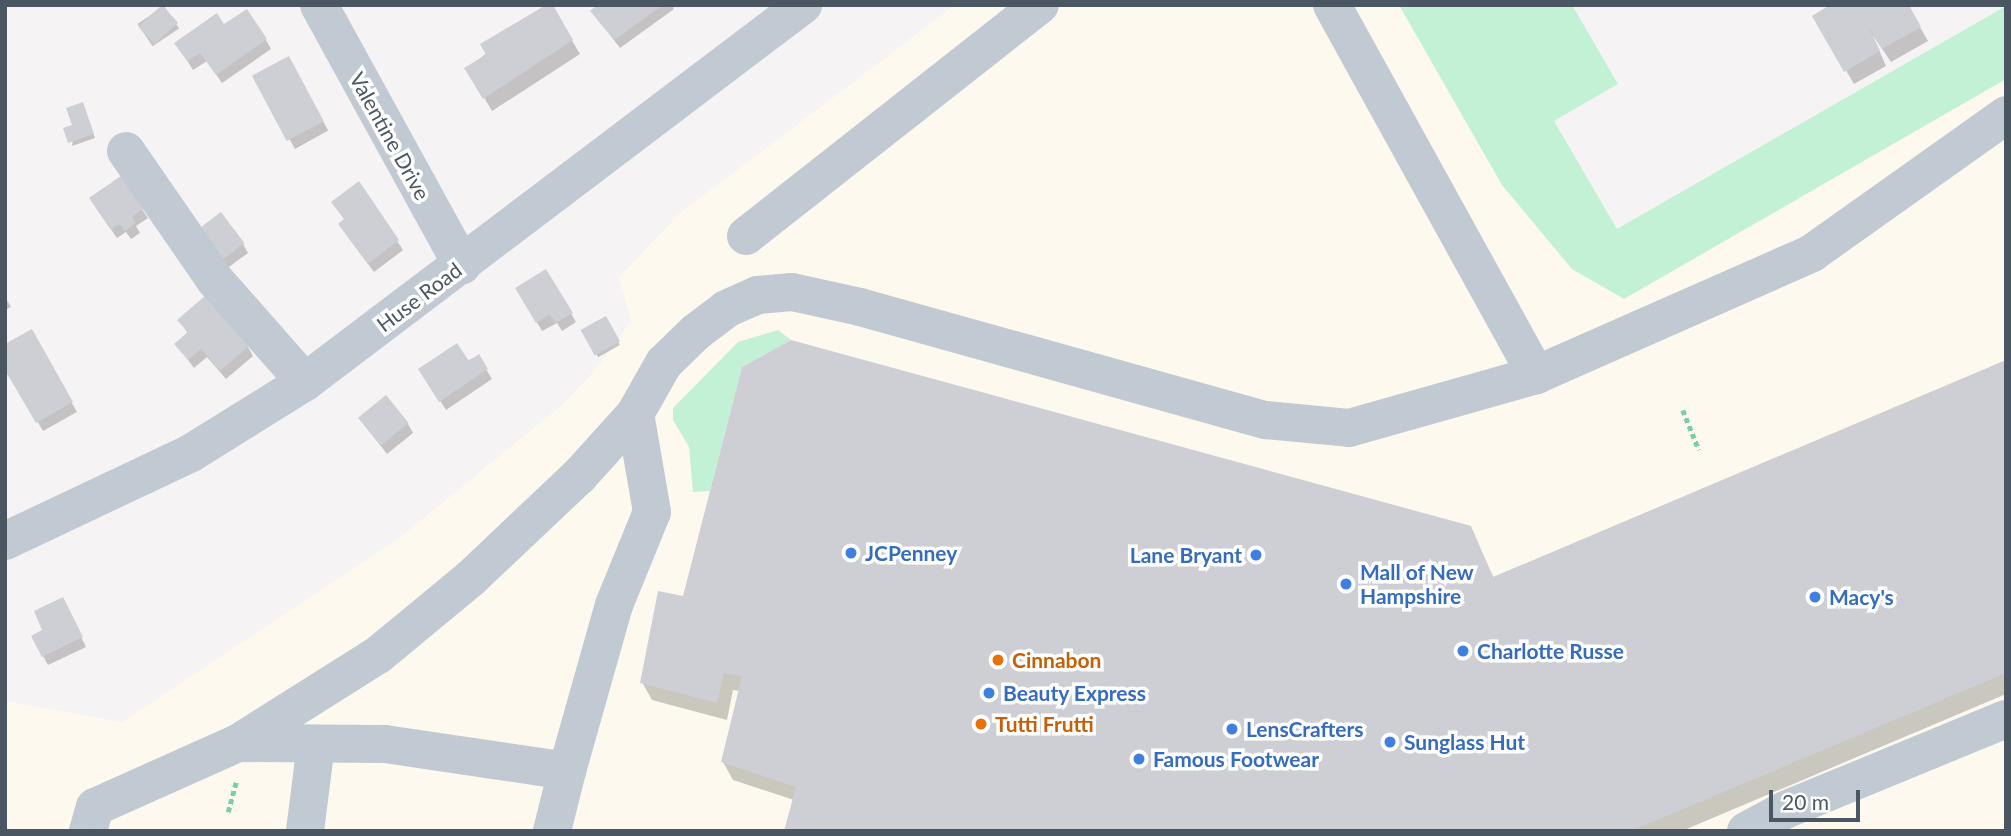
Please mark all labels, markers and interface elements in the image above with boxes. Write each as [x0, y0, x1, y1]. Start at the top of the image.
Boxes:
street label: Valentine Drive [345, 68, 435, 204]
street label: Huse Road [372, 257, 466, 337]
place label: JCPenney [865, 540, 957, 566]
place label: Lane Bryant [1130, 542, 1242, 568]
marker: JCPenney [843, 545, 859, 561]
marker: Lane Bryant [1248, 547, 1264, 563]
place label: Mall of New Hampshire [1360, 559, 1474, 609]
marker: Mall of New Hampshire [1338, 576, 1354, 592]
place label: Macy's [1829, 584, 1894, 610]
marker: Macy's [1807, 589, 1823, 605]
place label: Charlotte Russe [1477, 638, 1624, 664]
marker: Charlotte Russe [1455, 643, 1471, 659]
place label: Cinnabon [1012, 647, 1101, 673]
marker: Cinnabon [990, 652, 1006, 668]
place label: Beauty Express [1003, 680, 1147, 706]
marker: Beauty Express [981, 685, 997, 701]
place label: Tutti Frutti [995, 711, 1094, 737]
marker: Tutti Frutti [973, 716, 989, 732]
place label: LensCrafters [1246, 716, 1364, 742]
marker: LensCrafters [1224, 721, 1240, 737]
place label: Sunglass Hut [1404, 729, 1525, 755]
marker: Sunglass Hut [1382, 734, 1398, 750]
place label: Famous Footwear [1153, 746, 1319, 772]
marker: Famous Footwear [1131, 751, 1147, 767]
scale bar [1773, 776, 1864, 820]
text: 20 m [1782, 789, 1829, 814]

